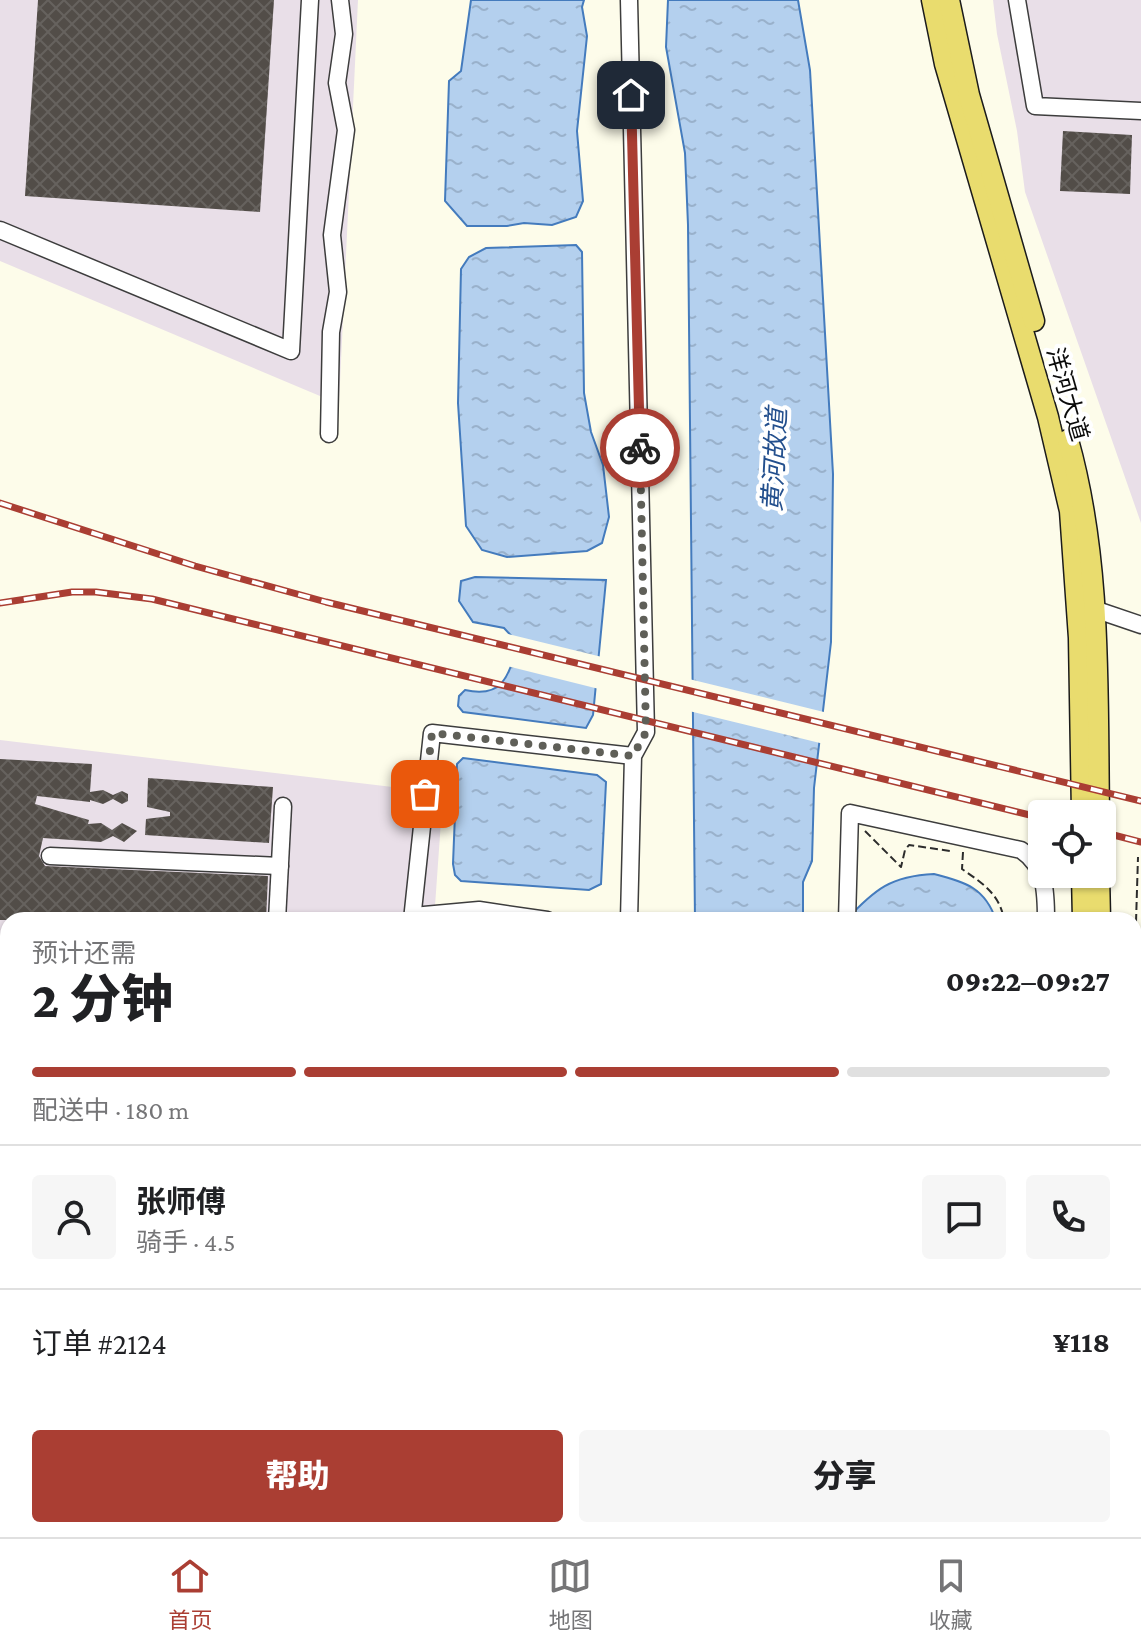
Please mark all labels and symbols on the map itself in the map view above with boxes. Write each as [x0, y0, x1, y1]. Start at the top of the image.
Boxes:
pin [597, 61, 665, 129]
street label: 洋河大道 [1042, 344, 1094, 444]
water label: 黄河故道 [758, 403, 792, 513]
courier [600, 408, 680, 488]
pin [391, 760, 459, 828]

